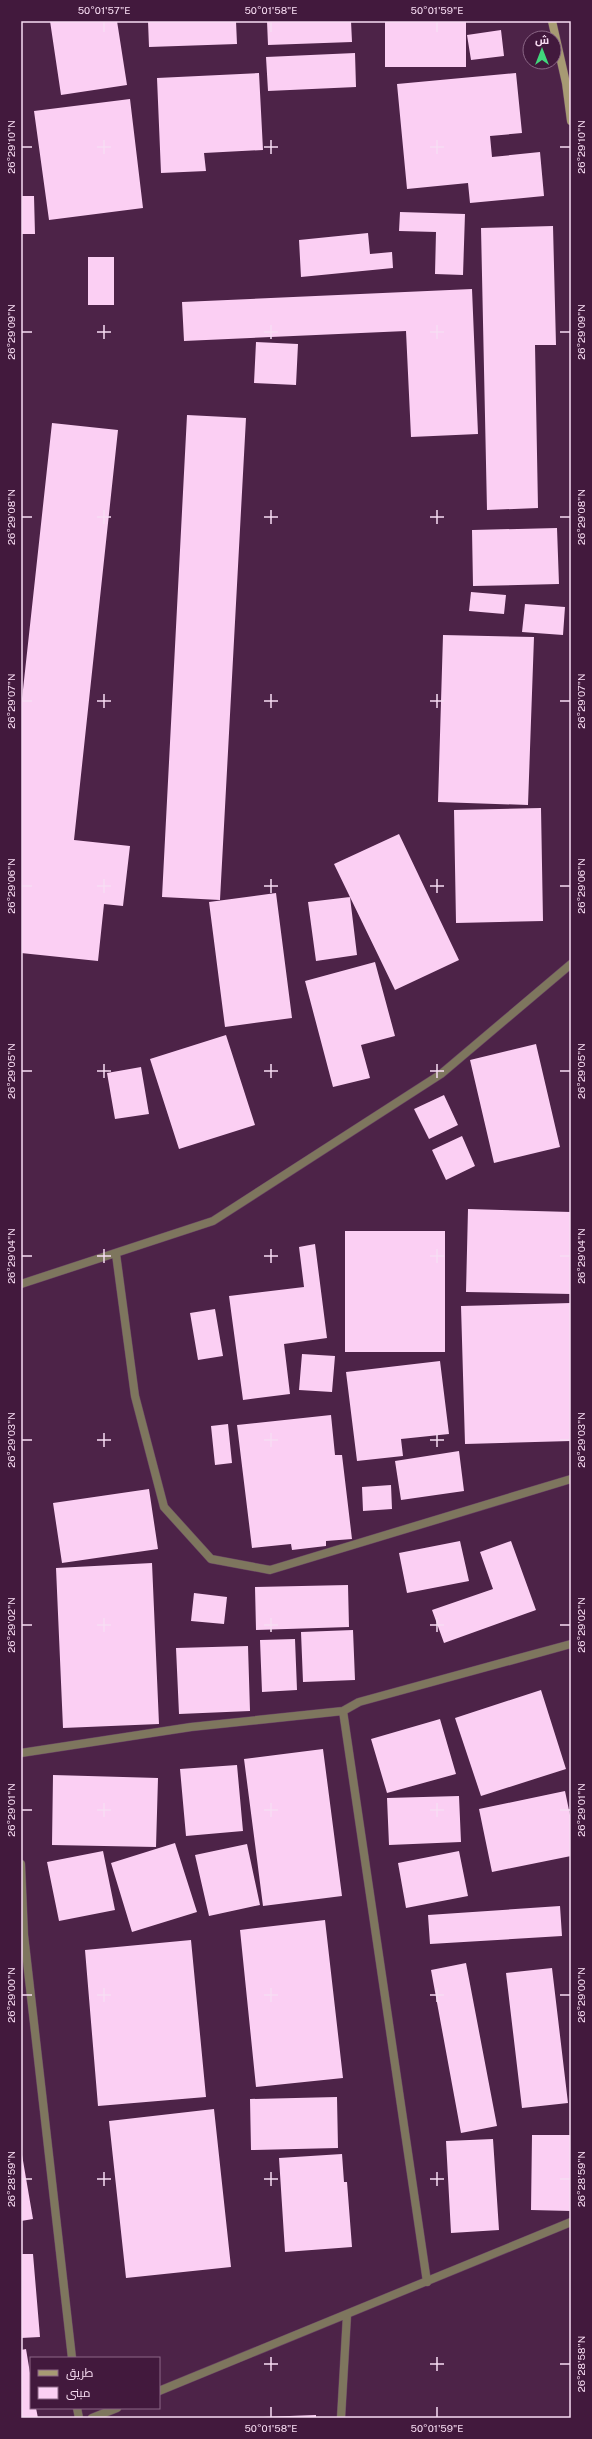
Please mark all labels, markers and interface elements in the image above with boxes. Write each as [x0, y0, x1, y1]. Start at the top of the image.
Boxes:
text: 50°01'57"E [78, 4, 130, 16]
text: 50°01'58"E [244, 4, 298, 16]
text: 50°01'59"E [411, 4, 463, 16]
north arrow [522, 30, 562, 70]
text: ش [535, 34, 549, 47]
text: 26°29'10"N [5, 120, 17, 174]
text: 26°29'10"N [575, 120, 587, 174]
text: 26°29'09"N [5, 304, 17, 360]
text: 26°29'09"N [575, 304, 587, 360]
text: 26°29'08"N [5, 489, 17, 545]
text: 26°29'08"N [575, 489, 587, 545]
text: 26°29'07"N [5, 673, 17, 729]
text: 26°29'07"N [575, 673, 587, 729]
text: 26°29'06"N [5, 858, 17, 914]
text: 26°29'06"N [575, 858, 587, 914]
text: 26°29'05"N [5, 1043, 17, 1099]
text: 26°29'05"N [575, 1043, 587, 1099]
text: 26°29'04"N [5, 1228, 17, 1284]
text: 26°29'04"N [575, 1228, 587, 1284]
text: 26°29'03"N [5, 1412, 17, 1468]
text: 26°29'03"N [575, 1412, 587, 1468]
text: 26°29'02"N [5, 1597, 17, 1653]
text: 26°29'02"N [575, 1597, 587, 1653]
text: 26°29'01"N [5, 1783, 17, 1837]
text: 26°29'01"N [575, 1783, 587, 1837]
text: 26°29'00"N [5, 1967, 17, 2023]
text: 26°29'00"N [575, 1967, 587, 2023]
text: 26°28'59"N [5, 2151, 17, 2207]
text: 26°28'59"N [575, 2151, 587, 2207]
text: 26°28'58"N [575, 2336, 587, 2392]
legend [30, 2357, 160, 2409]
text: طريق [66, 2366, 94, 2380]
text: مبنى [66, 2386, 91, 2400]
text: 50°01'58"E [244, 2422, 298, 2434]
text: 50°01'59"E [411, 2422, 463, 2434]

